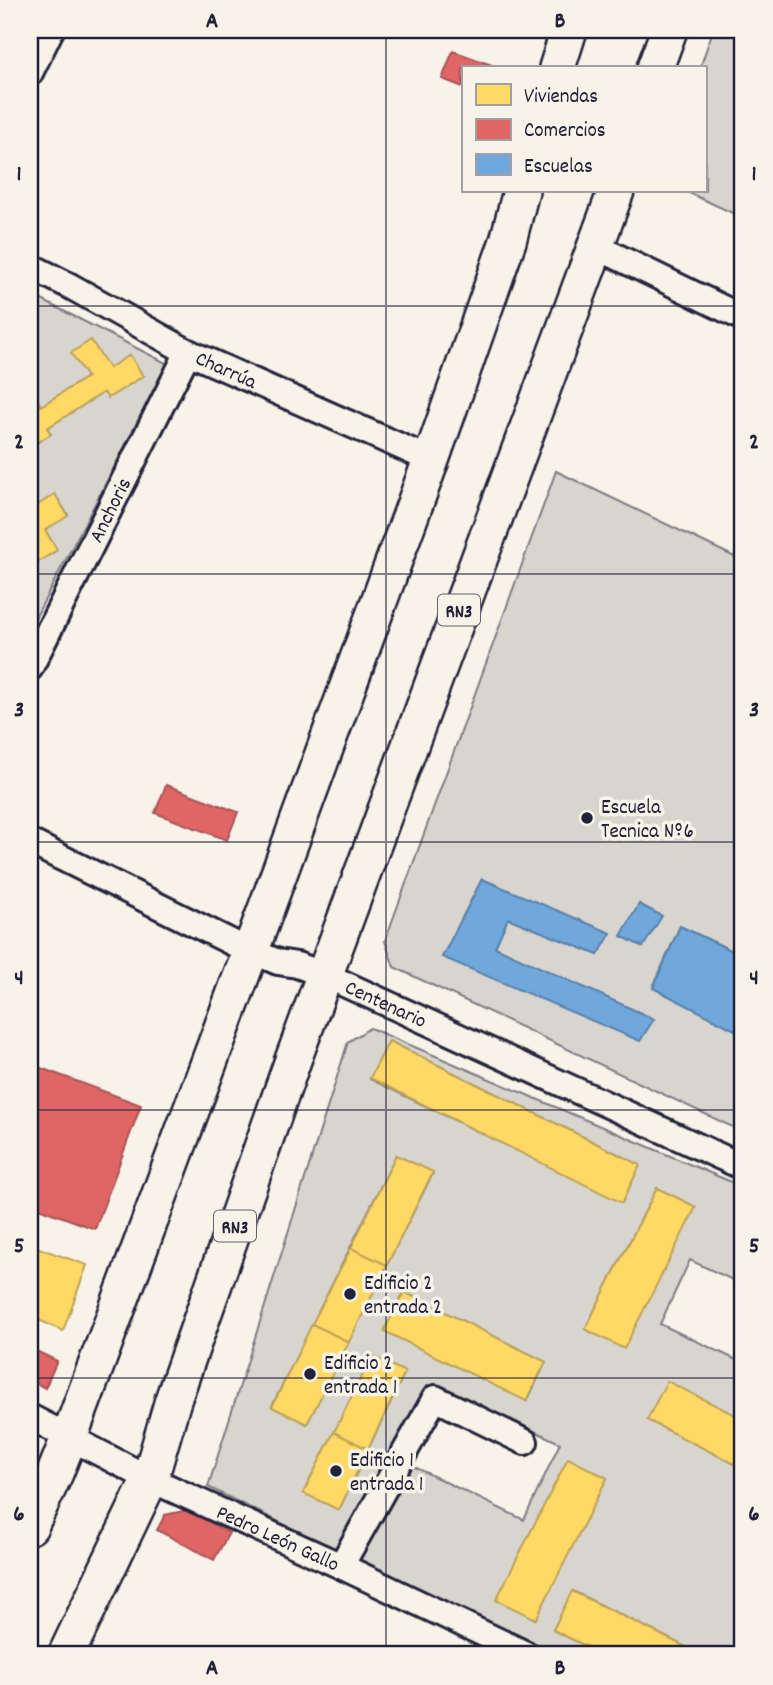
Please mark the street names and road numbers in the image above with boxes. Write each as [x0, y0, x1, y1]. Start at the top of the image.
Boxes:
street label: Charrúa [190, 345, 262, 399]
street label: Anchoris [83, 473, 141, 549]
road number: RN3 [438, 594, 480, 625]
street label: Centenario [339, 974, 431, 1038]
road number: RN3 [214, 1210, 256, 1242]
street label: Pedro León Gallo [211, 1499, 343, 1581]

